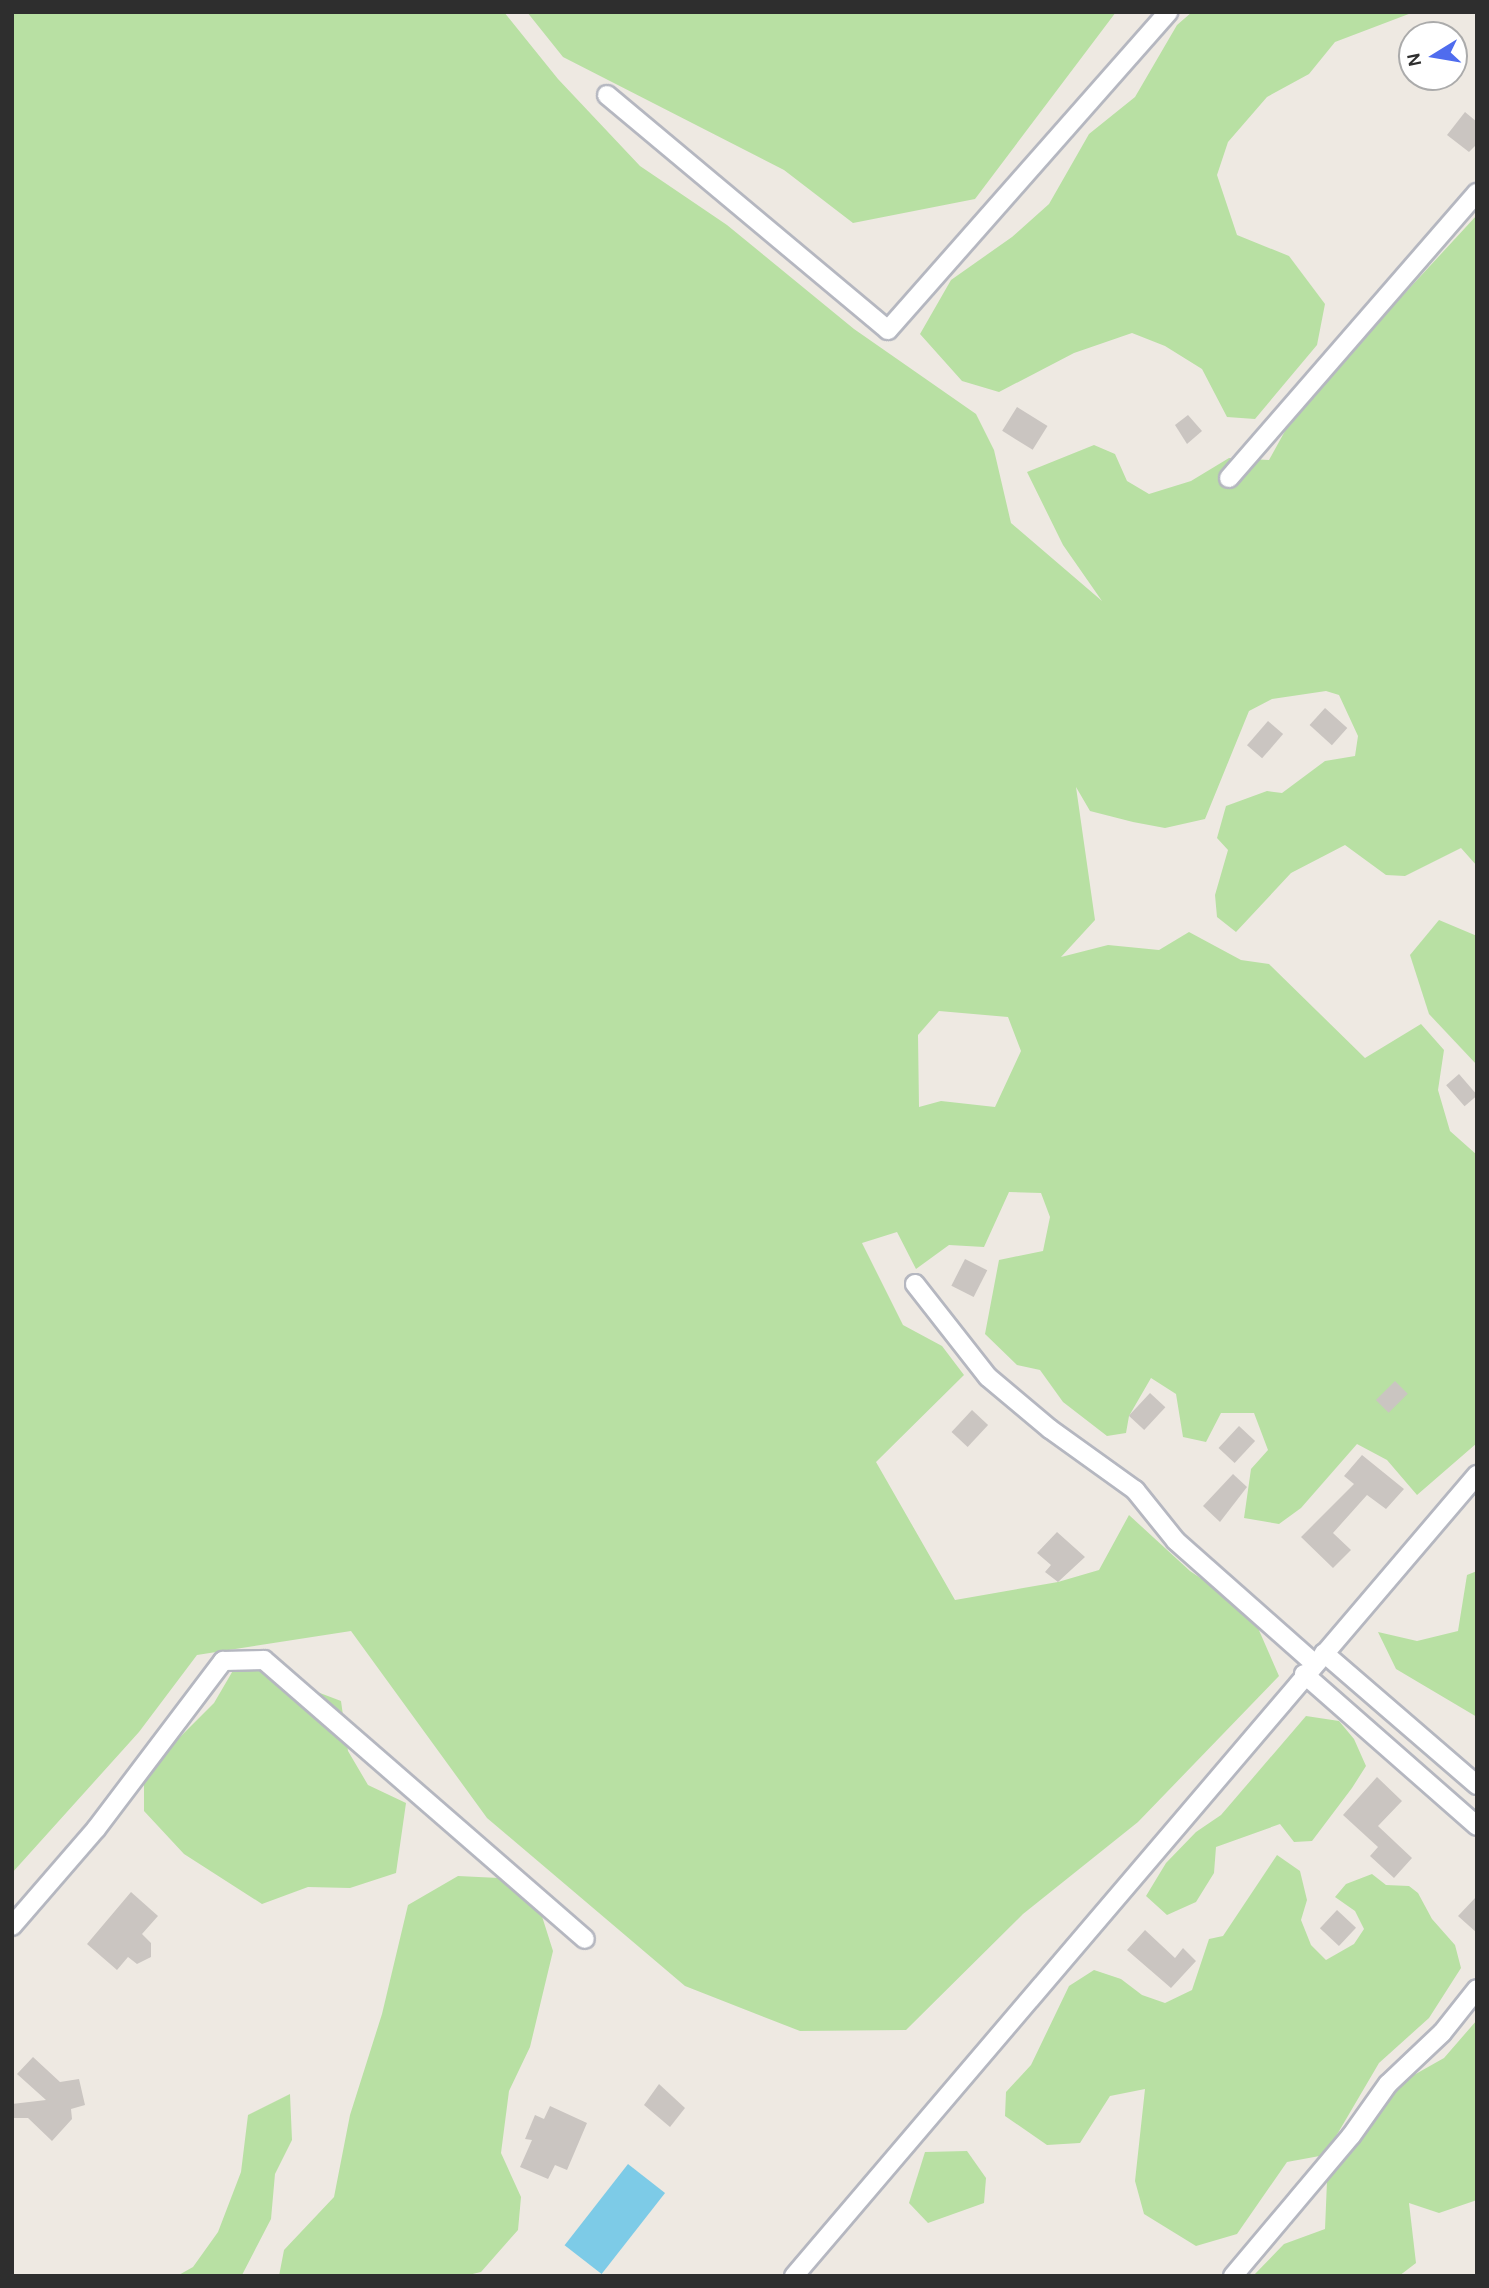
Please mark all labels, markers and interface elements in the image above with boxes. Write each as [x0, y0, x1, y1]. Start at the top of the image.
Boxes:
north arrow [1398, 21, 1468, 91]
text: N [1402, 51, 1426, 68]

